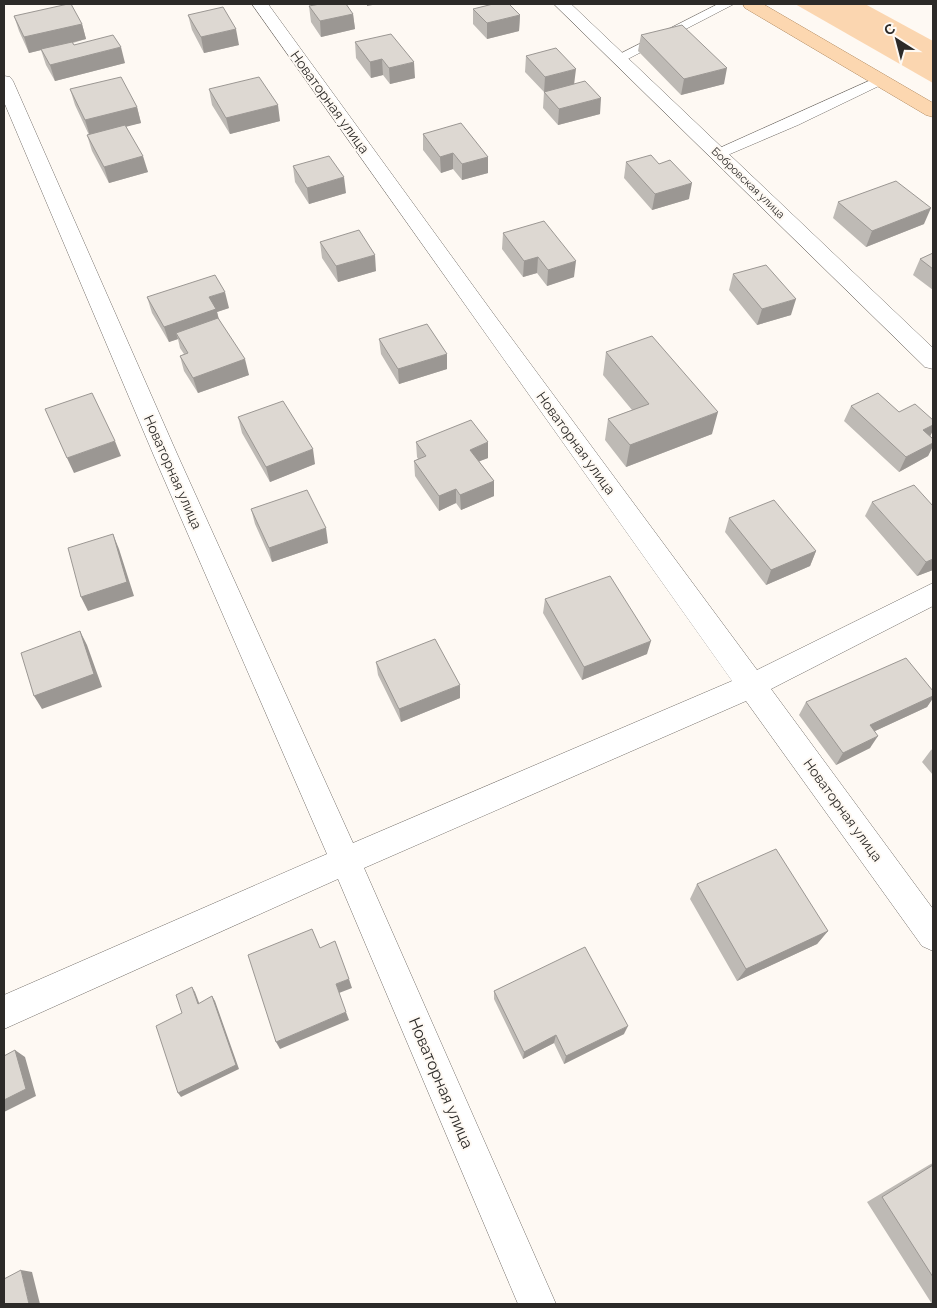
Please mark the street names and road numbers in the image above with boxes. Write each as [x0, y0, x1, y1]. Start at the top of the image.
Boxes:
street label: Новаторная улица [287, 48, 373, 156]
street label: Бобровская улица [709, 145, 787, 221]
street label: Новаторная улица [533, 389, 619, 497]
street label: Новаторная улица [141, 413, 205, 531]
street label: Новаторная улица [800, 756, 886, 864]
street label: Новаторная улица [405, 1015, 477, 1151]

